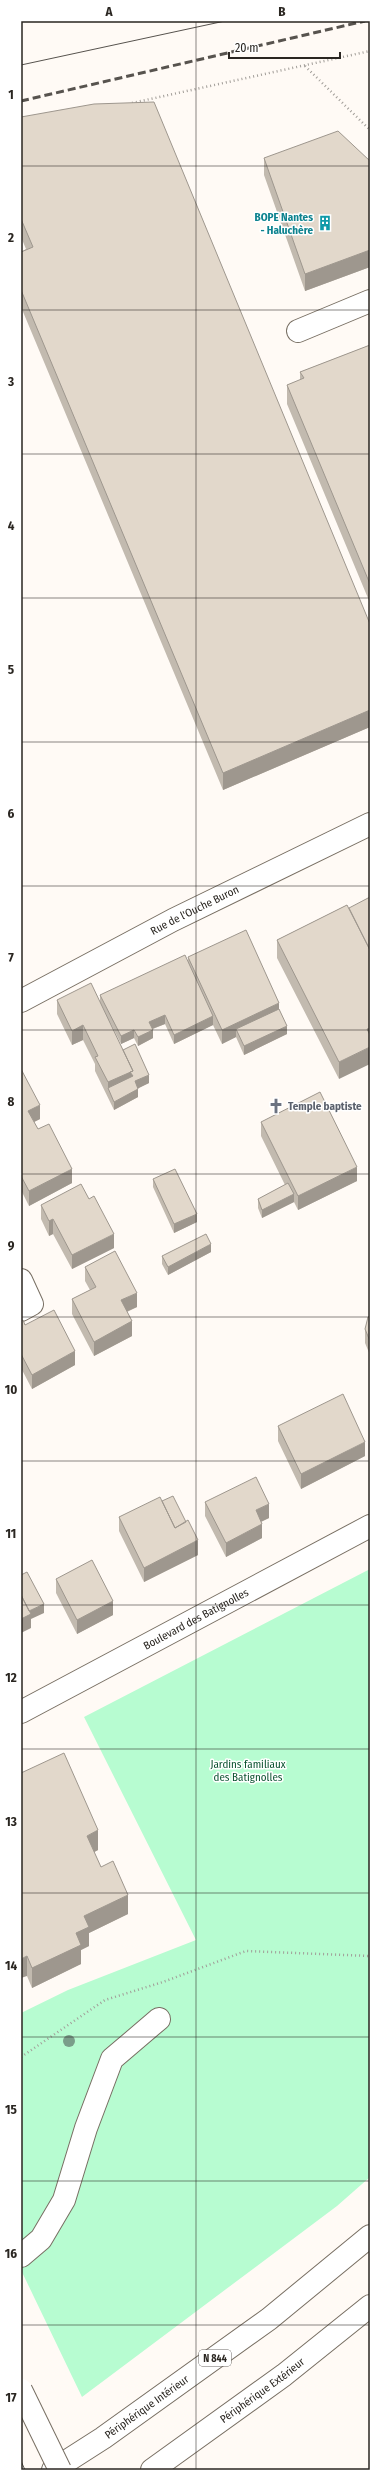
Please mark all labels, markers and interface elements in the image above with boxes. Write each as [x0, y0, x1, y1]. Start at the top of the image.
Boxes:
text: A [104, 4, 113, 19]
text: B [278, 4, 286, 19]
scale bar [229, 34, 340, 60]
text: 20 m [235, 41, 259, 55]
text: 1 [8, 87, 14, 102]
place label: BOPE Nantes - Haluchère [255, 211, 313, 237]
building icon: BOPE Nantes - Haluchère [316, 214, 334, 232]
text: 2 [7, 230, 14, 245]
text: 3 [7, 374, 14, 389]
text: 4 [8, 518, 15, 533]
text: 5 [8, 662, 14, 677]
text: 6 [8, 806, 15, 821]
street label: Rue de l'Ouche Buron [148, 883, 241, 938]
text: 7 [8, 950, 14, 965]
text: 8 [8, 1094, 15, 1109]
church icon: Temple baptiste [267, 1097, 285, 1115]
place label: Temple baptiste [288, 1100, 362, 1113]
text: 9 [8, 1238, 15, 1253]
text: 10 [5, 1382, 17, 1397]
text: 11 [6, 1526, 16, 1541]
street label: Boulevard des Batignolles [141, 1586, 251, 1653]
text: 12 [5, 1670, 17, 1685]
park label: Jardins familiaux des Batignolles [210, 1758, 286, 1784]
text: 13 [5, 1814, 17, 1829]
text: 14 [5, 1958, 17, 1973]
text: 15 [5, 2102, 17, 2117]
text: 16 [5, 2246, 17, 2261]
road number: N 844 [199, 2350, 231, 2366]
street label: Périphérique Extérieur [218, 2355, 307, 2426]
street label: Périphérique Intérieur [102, 2373, 192, 2442]
text: 17 [5, 2390, 17, 2405]

